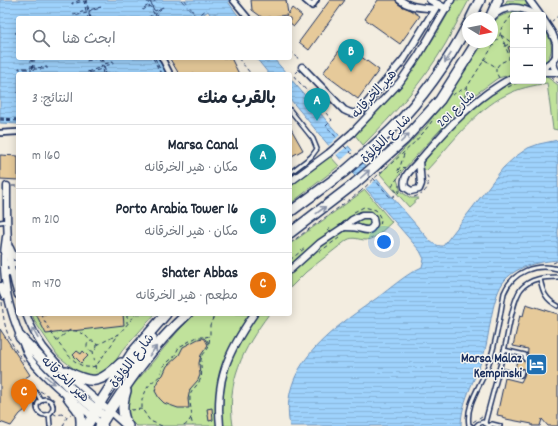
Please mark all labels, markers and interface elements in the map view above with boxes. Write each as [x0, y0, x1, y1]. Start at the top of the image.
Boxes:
north arrow [462, 12, 498, 48]
map controls [510, 12, 546, 84]
button: + [510, 12, 546, 48]
search box [16, 16, 292, 60]
icon: search [30, 27, 52, 49]
text: ابحث هنا [62, 29, 116, 51]
pin: B [338, 39, 364, 72]
button: − [510, 48, 546, 84]
one-way arrow [444, 52, 452, 63]
street label: هير الخرقانه [347, 66, 402, 124]
street label: شارع 201 [433, 87, 480, 133]
text: بالقرب منك [198, 88, 276, 112]
pin: A [304, 88, 330, 121]
text: النتائج: 3 [32, 90, 73, 109]
street label: شارع اللؤلؤة [357, 111, 416, 169]
one-way arrow [400, 133, 410, 143]
text: Marsa Canal [168, 135, 238, 157]
text: 160 m [32, 147, 60, 166]
text: A [259, 147, 267, 166]
text: مكان · هير الخرقانه [144, 159, 238, 178]
one-way arrow [360, 170, 371, 179]
text: Porto Arabia Tower 16 [116, 199, 238, 221]
one-way arrow [316, 206, 327, 214]
text: 210 m [32, 211, 60, 230]
text: B [260, 211, 266, 230]
text: مكان · هير الخرقانه [144, 223, 238, 242]
your location [374, 232, 394, 252]
text: Shater Abbas [162, 263, 238, 285]
text: 470 m [32, 275, 61, 294]
text: C [260, 275, 266, 294]
text: مطعم · هير الخرقانه [135, 287, 238, 306]
one-way arrow [31, 327, 38, 339]
street label: شارع اللؤلؤة [106, 330, 160, 393]
one-way arrow [149, 346, 157, 357]
place label: Marsa Malaz Kempinski [461, 350, 523, 384]
hotel icon: Marsa Malaz Kempinski [524, 351, 550, 377]
street label: هير الخرقانه [36, 352, 93, 407]
one-way arrow [45, 375, 55, 385]
pin: C [11, 379, 37, 412]

